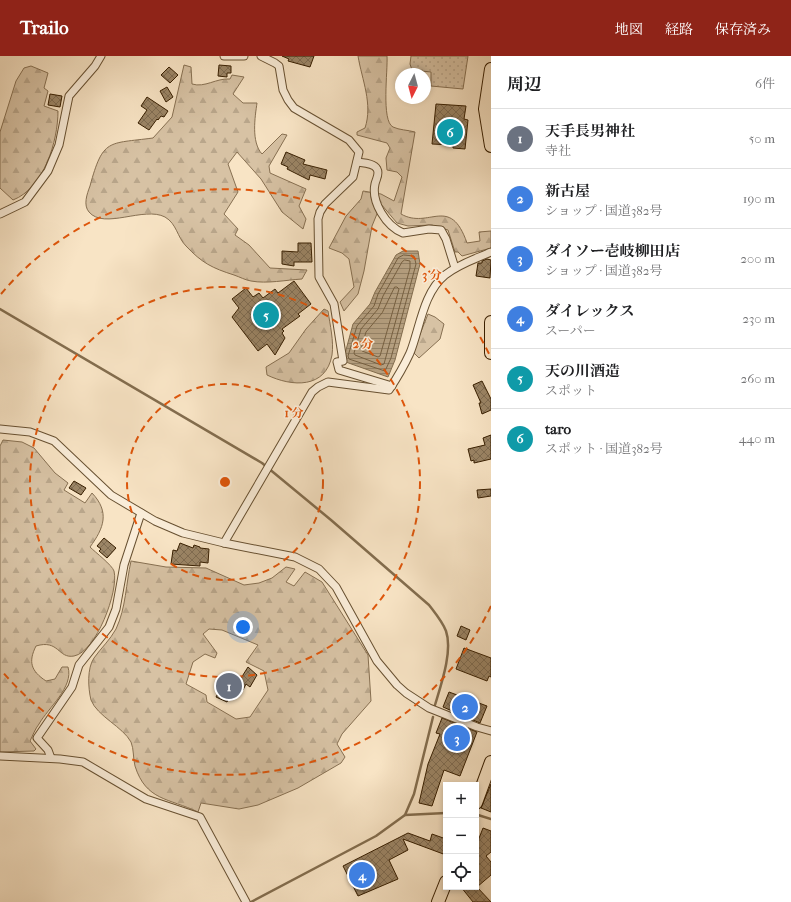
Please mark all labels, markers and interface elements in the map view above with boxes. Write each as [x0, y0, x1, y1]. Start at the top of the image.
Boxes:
text: Trailo [20, 17, 69, 39]
text: 地図 [615, 21, 643, 38]
text: 経路 [665, 21, 693, 38]
text: 保存済み [715, 21, 771, 38]
north arrow [395, 68, 431, 104]
text: 周辺 [507, 74, 541, 94]
text: 6件 [755, 76, 775, 91]
pin: 6 [437, 117, 463, 147]
text: 天手長男神社 [545, 122, 635, 140]
text: 1 [518, 131, 522, 146]
text: 50 m [749, 131, 775, 146]
text: 寺社 [545, 143, 571, 158]
text: 新古屋 [545, 182, 590, 200]
text: 2 [517, 191, 523, 206]
text: 190 m [743, 191, 775, 206]
text: ショップ · 国道382号 [545, 203, 663, 218]
text: ダイソー壱岐柳田店 [545, 242, 680, 260]
text: 3 [517, 251, 523, 266]
text: 200 m [740, 251, 775, 266]
text: ショップ · 国道382号 [545, 263, 663, 278]
text: 3 分 [422, 268, 442, 283]
pin: 5 [253, 300, 279, 330]
text: ダイレックス [545, 302, 634, 320]
text: 4 [516, 311, 524, 326]
text: 230 m [742, 311, 775, 326]
text: スーパー [545, 323, 596, 338]
text: 2 分 [353, 337, 373, 351]
text: 天の川酒造 [545, 362, 620, 380]
text: 5 [517, 371, 523, 386]
text: 260 m [741, 371, 775, 386]
text: スポット [545, 383, 597, 398]
text: 1 分 [285, 406, 303, 420]
text: taro [545, 420, 571, 438]
text: 6 [516, 431, 524, 446]
text: 440 m [739, 431, 775, 446]
text: スポット · 国道382号 [545, 441, 663, 456]
centre of rings [218, 475, 232, 489]
your location [233, 617, 253, 637]
pin: 1 [216, 671, 242, 701]
pin: 2 [452, 692, 478, 722]
pin: 3 [444, 723, 470, 753]
map controls [443, 782, 479, 890]
button: + [443, 782, 479, 818]
button: − [443, 818, 479, 854]
button: locate [443, 854, 479, 890]
pin: 4 [349, 860, 375, 890]

